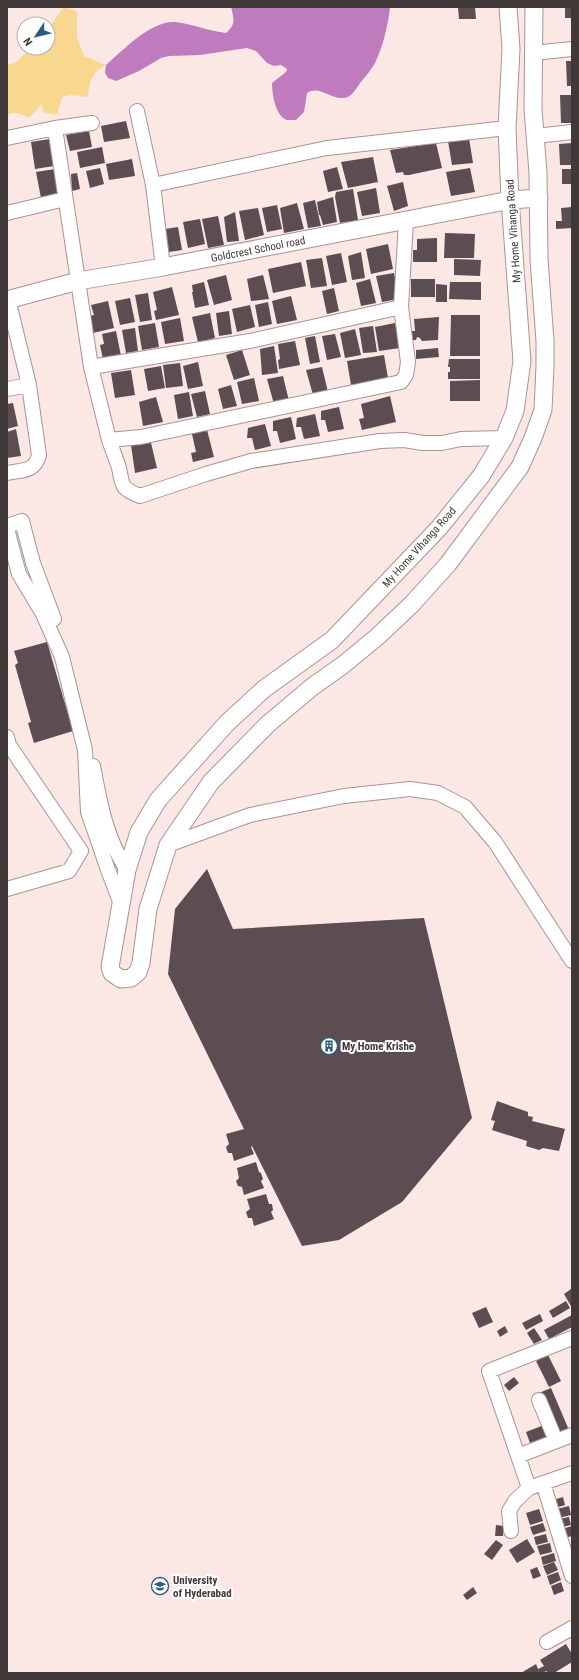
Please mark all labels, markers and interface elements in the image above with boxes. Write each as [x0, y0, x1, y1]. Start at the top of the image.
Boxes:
north arrow [16, 16, 56, 56]
text: N [21, 35, 35, 48]
street label: My Home Vihanga Road [503, 179, 524, 283]
street label: Goldcrest School road [210, 234, 306, 265]
street label: My Home Vihanga Road [380, 504, 459, 590]
building icon: My Home Krishe [319, 1036, 339, 1056]
place label: My Home Krishe [342, 1040, 414, 1053]
place label: University of Hyderabad [173, 1574, 232, 1600]
school or university icon: University of Hyderabad [150, 1576, 170, 1596]

